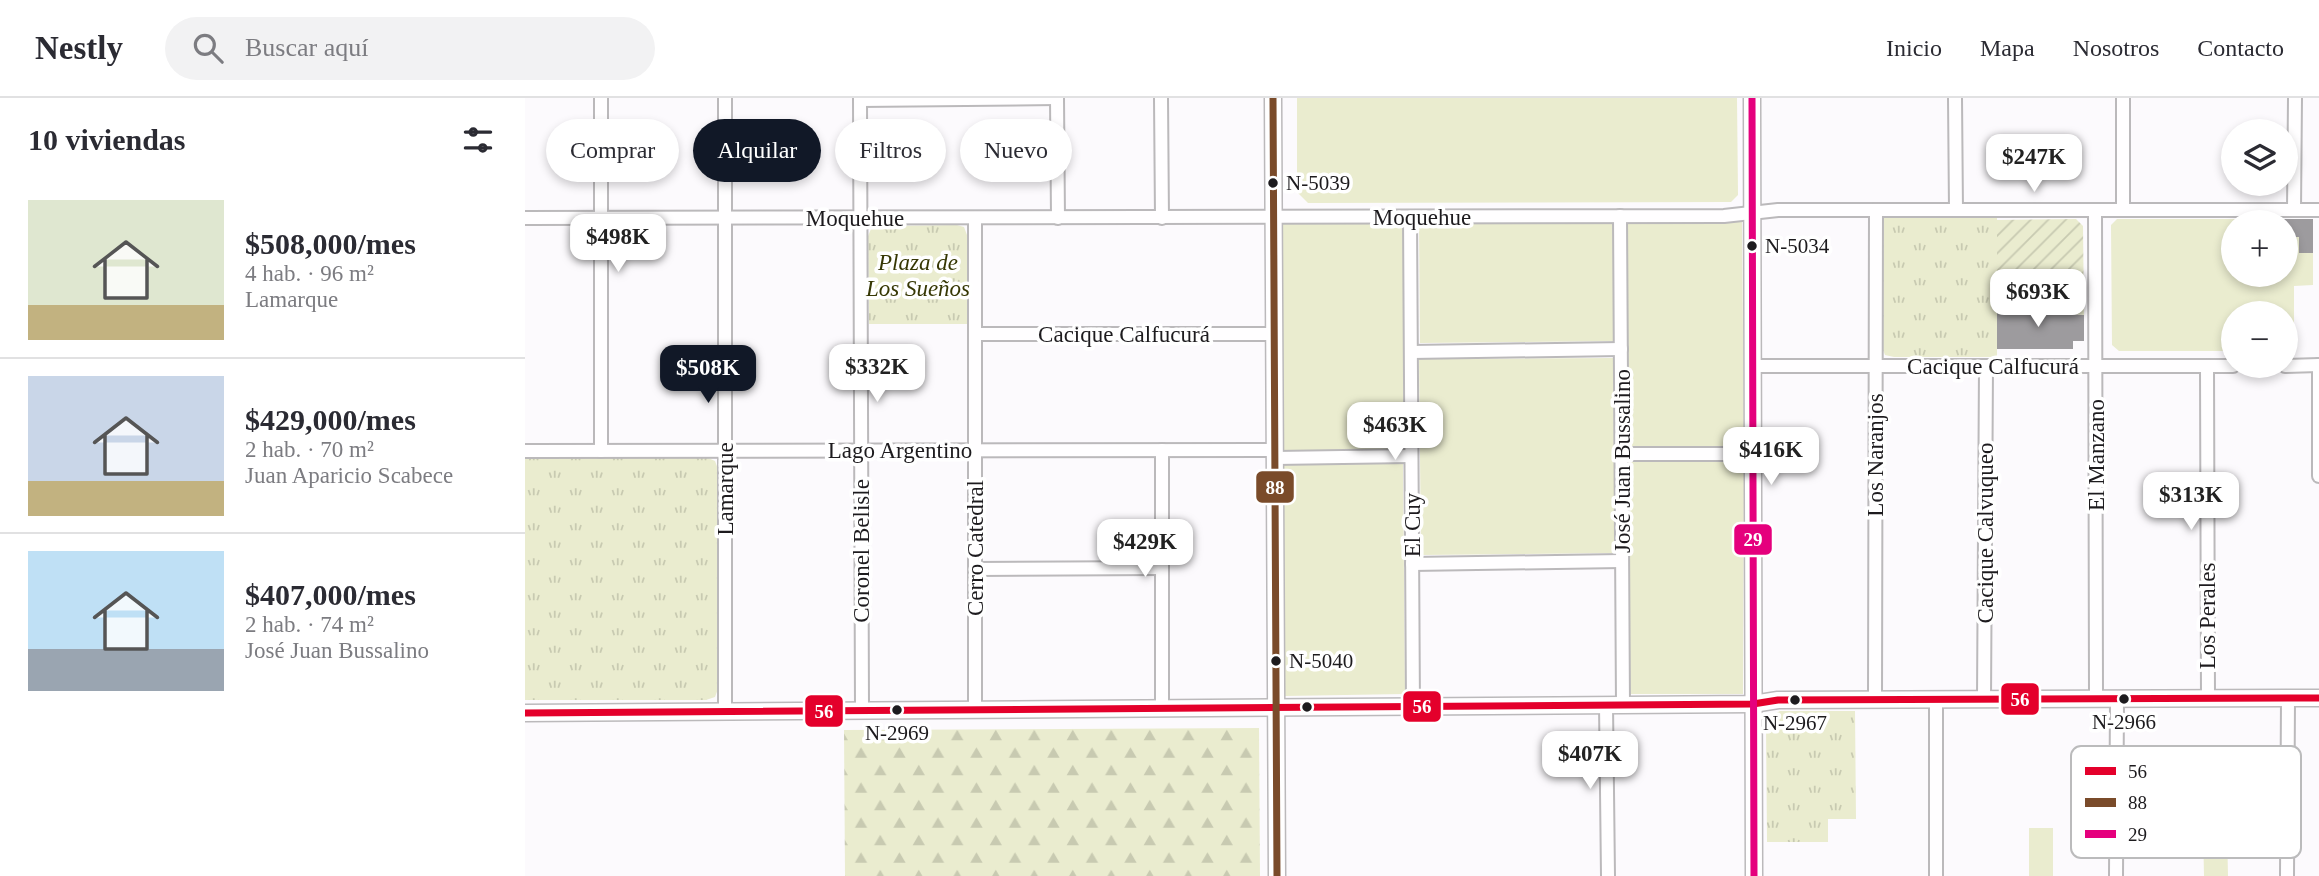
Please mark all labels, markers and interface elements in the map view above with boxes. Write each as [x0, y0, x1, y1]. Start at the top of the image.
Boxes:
search box [165, 17, 655, 80]
icon: search [189, 29, 227, 67]
text: Nestly [35, 30, 123, 66]
text: Buscar aquí [245, 33, 368, 62]
text: Inicio [1886, 35, 1942, 61]
text: Mapa [1980, 35, 2035, 61]
text: Nosotros [2073, 35, 2159, 61]
text: Contacto [2197, 35, 2284, 61]
chip: Comprar [546, 119, 679, 182]
chip: Alquilar [693, 119, 821, 182]
chip: Filtros [835, 119, 946, 182]
chip: Nuevo [960, 119, 1072, 182]
map controls [2221, 119, 2298, 378]
button: layers [2221, 119, 2298, 196]
icon: filters [459, 121, 497, 159]
text: 10 viviendas [28, 123, 186, 156]
pin: $247K [1985, 134, 2083, 194]
text: $247K [2002, 144, 2066, 169]
place label: N-5039 [1286, 171, 1350, 195]
marker: N-5039 [1266, 176, 1280, 190]
street label: Moquehue [1373, 205, 1471, 230]
street label: Moquehue [806, 206, 904, 231]
button: + [2221, 210, 2298, 287]
pin: $498K [569, 214, 667, 274]
text: $498K [586, 224, 650, 249]
text: $508,000/mes [245, 227, 416, 260]
icon: home [84, 228, 168, 312]
place label: N-5034 [1765, 234, 1830, 258]
marker: N-5034 [1745, 239, 1759, 253]
park label: Plaza de Los Sueños [865, 250, 970, 301]
text: 4 hab. · 96 m² [245, 261, 374, 286]
pin: $693K [1989, 270, 2087, 329]
text: $693K [2006, 279, 2070, 304]
text: Lamarque [245, 287, 338, 312]
button: − [2221, 301, 2298, 378]
street label: Cacique Calfucurá [1038, 322, 1210, 347]
pin: $332K [828, 344, 926, 404]
pin: $508K [659, 345, 757, 405]
text: $332K [845, 354, 909, 379]
street label: Cacique Calfucurá [1907, 354, 2079, 379]
text: $508K [676, 355, 740, 380]
street label: José Juan Bussalino [1610, 369, 1635, 553]
street label: Los Naranjos [1863, 393, 1888, 517]
street label: El Manzano [2084, 399, 2109, 511]
pin: $463K [1346, 402, 1444, 462]
text: $429,000/mes [245, 403, 416, 436]
icon: home [84, 404, 168, 488]
text: $463K [1363, 412, 1427, 437]
pin: $416K [1722, 428, 1820, 487]
text: 2 hab. · 70 m² [245, 437, 374, 462]
text: $416K [1739, 437, 1803, 462]
street label: Lago Argentino [828, 438, 972, 463]
street label: Lamarque [713, 442, 738, 536]
street label: Cacique Calvuqueo [1973, 443, 1998, 623]
text: Juan Aparicio Scabece [245, 463, 453, 488]
line badge: 88 [1255, 470, 1295, 504]
pin: $313K [2142, 472, 2240, 532]
text: 88 [1266, 477, 1285, 498]
street label: Coronel Belisle [849, 479, 874, 623]
street label: Cerro Catedral [963, 480, 988, 616]
text: $313K [2159, 482, 2223, 507]
street label: El Cuy [1400, 492, 1425, 557]
pin: $429K [1096, 519, 1194, 579]
line badge: 29 [1733, 523, 1773, 556]
text: $429K [1113, 529, 1177, 554]
text: 29 [1744, 529, 1763, 550]
street label: Los Perales [2195, 563, 2220, 669]
text: $407,000/mes [245, 578, 416, 611]
icon: home [84, 579, 168, 663]
text: 2 hab. · 74 m² [245, 612, 374, 637]
text: José Juan Bussalino [245, 638, 429, 663]
place label: N-5040 [1289, 649, 1353, 673]
marker: N-5040 [1269, 654, 1283, 668]
line badge: 56 [2000, 682, 2040, 716]
text: 56 [2011, 689, 2030, 710]
line badge: 56 [1402, 690, 1442, 723]
marker: N-2966 [2117, 692, 2131, 706]
marker: N-2967 [1788, 693, 1802, 707]
line badge: 56 [804, 694, 844, 728]
text: 56 [1413, 696, 1432, 717]
unlabelled marker [1300, 700, 1314, 714]
text: 56 [815, 701, 834, 722]
marker: N-2969 [890, 703, 904, 717]
place label: N-2966 [2092, 710, 2156, 734]
place label: N-2967 [1763, 711, 1827, 735]
place label: N-2969 [865, 721, 929, 745]
pin: $407K [1541, 732, 1639, 791]
text: $407K [1558, 741, 1622, 766]
legend [2071, 746, 2301, 858]
text: 56 [2128, 761, 2147, 782]
text: 88 [2128, 792, 2147, 813]
text: 29 [2128, 824, 2147, 845]

